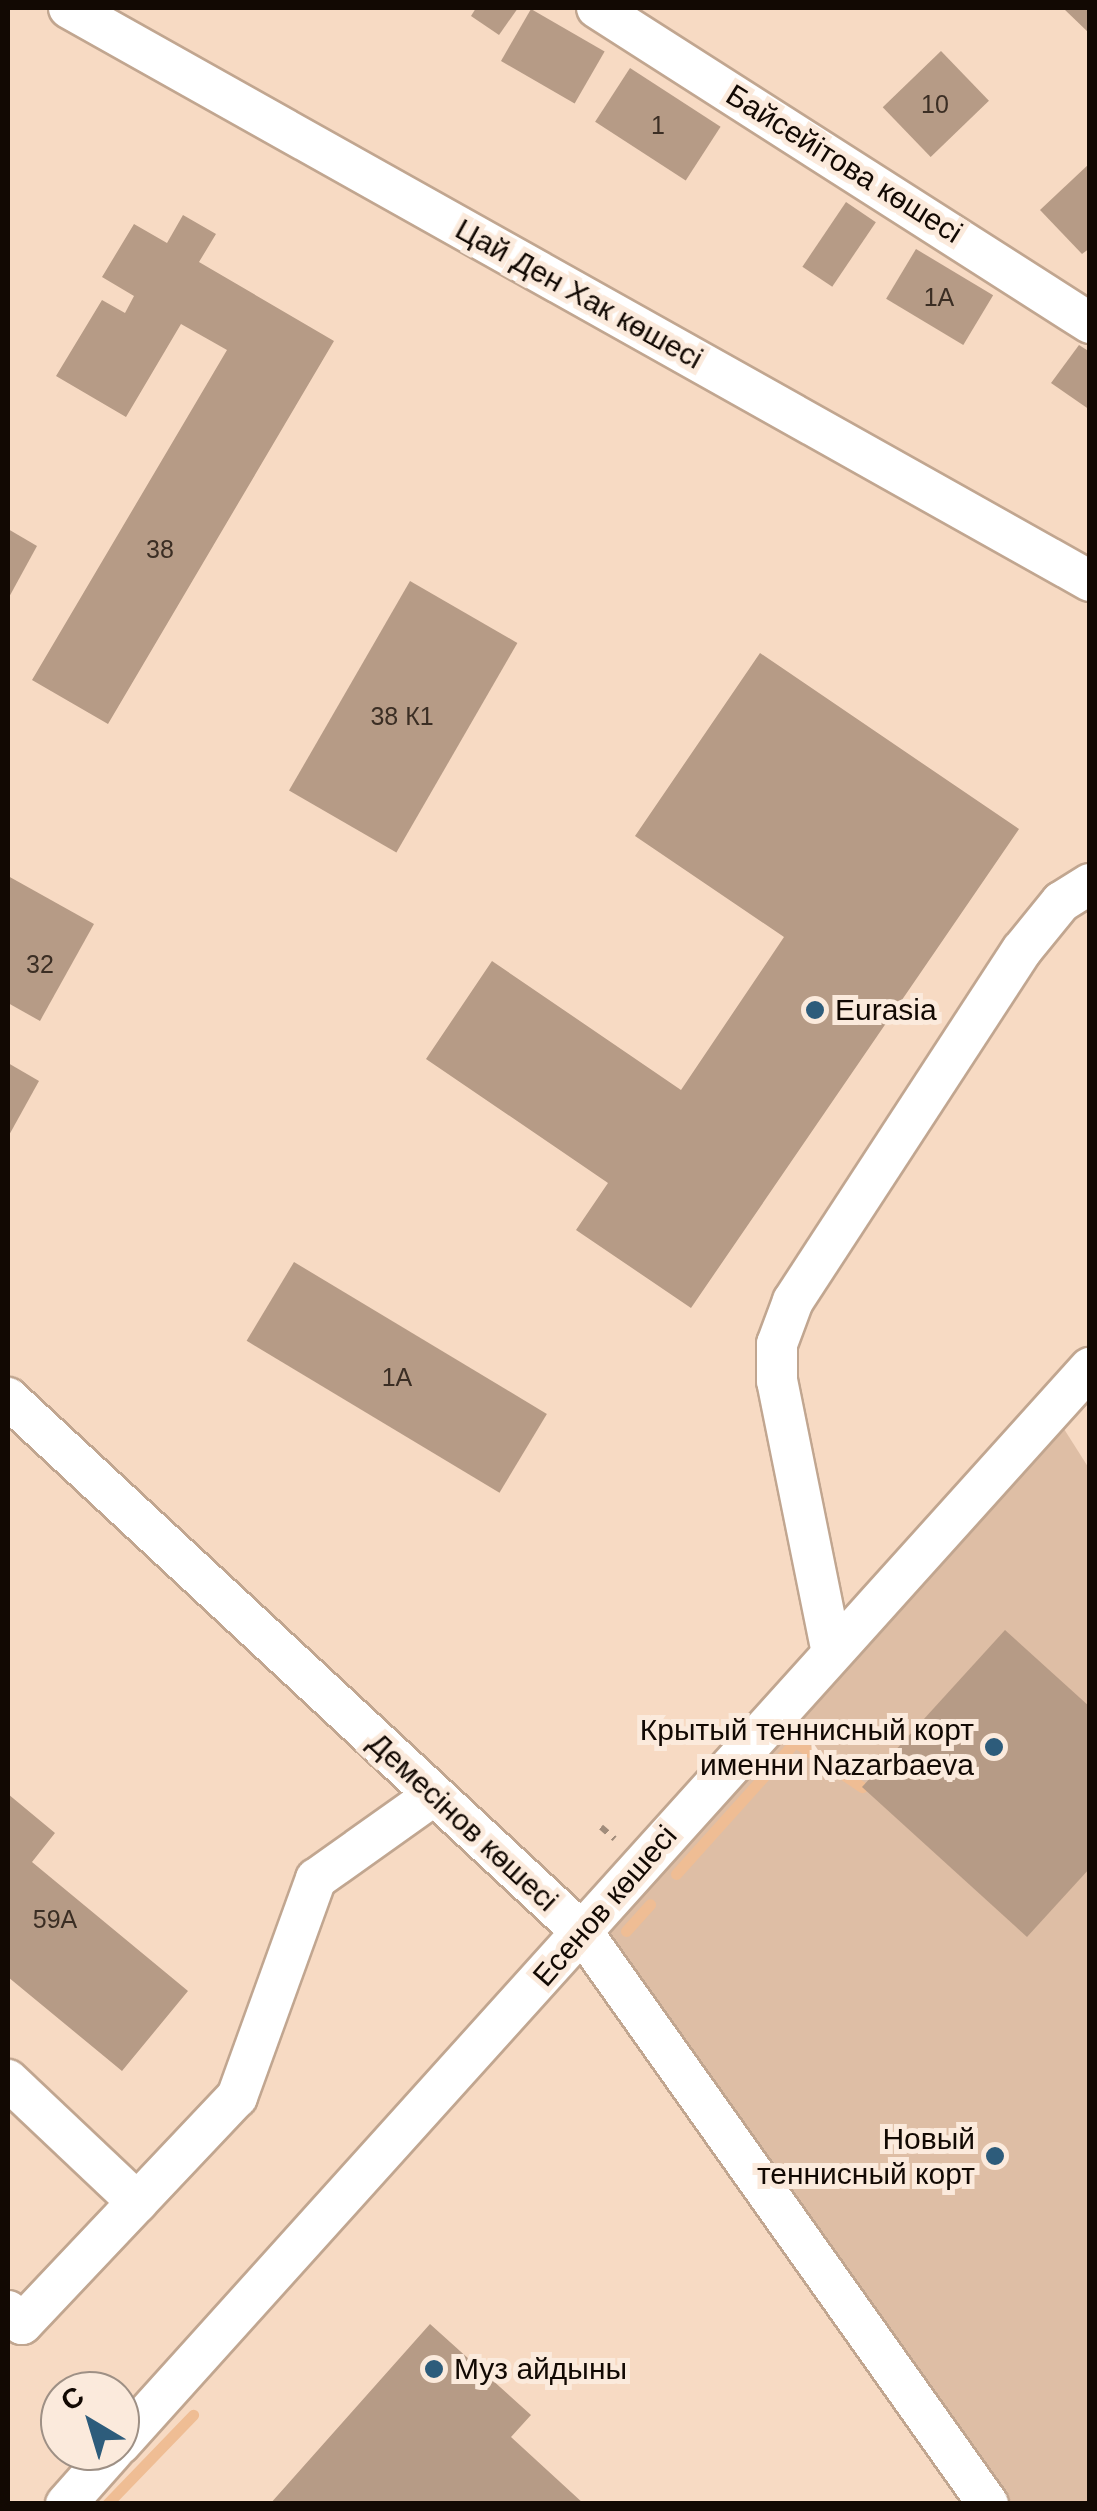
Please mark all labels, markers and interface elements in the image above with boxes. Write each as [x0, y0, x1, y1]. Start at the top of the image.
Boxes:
street label: Байсейітова көшесі [719, 77, 969, 251]
house number: 10 [921, 89, 949, 119]
house number: 1 [651, 110, 665, 140]
street label: Цай Ден Хак көшесі [449, 211, 709, 377]
house number: 1А [924, 282, 954, 312]
house number: 38 [146, 534, 174, 564]
house number: 38 К1 [370, 701, 434, 731]
house number: 32 [26, 949, 54, 979]
place label: Eurasia [835, 992, 937, 1028]
marker: Eurasia [804, 999, 826, 1021]
house number: 1А [382, 1362, 412, 1392]
place label: Крытый теннисный корт именни Nazarbaeva [640, 1712, 974, 1782]
street label: Демесінов көшесі [361, 1725, 565, 1919]
marker: Крытый теннисный корт именни Nazarbaeva [983, 1736, 1005, 1758]
street label: Есенов көшесі [525, 1818, 685, 1994]
house number: 59А [33, 1904, 77, 1934]
place label: Новый теннисный корт [757, 2121, 975, 2192]
marker: Новый теннисный корт [984, 2145, 1006, 2167]
place label: Муз айдыны [454, 2351, 627, 2387]
marker: Муз айдыны [423, 2358, 445, 2380]
north arrow [40, 2371, 140, 2471]
text: С [55, 2380, 90, 2417]

